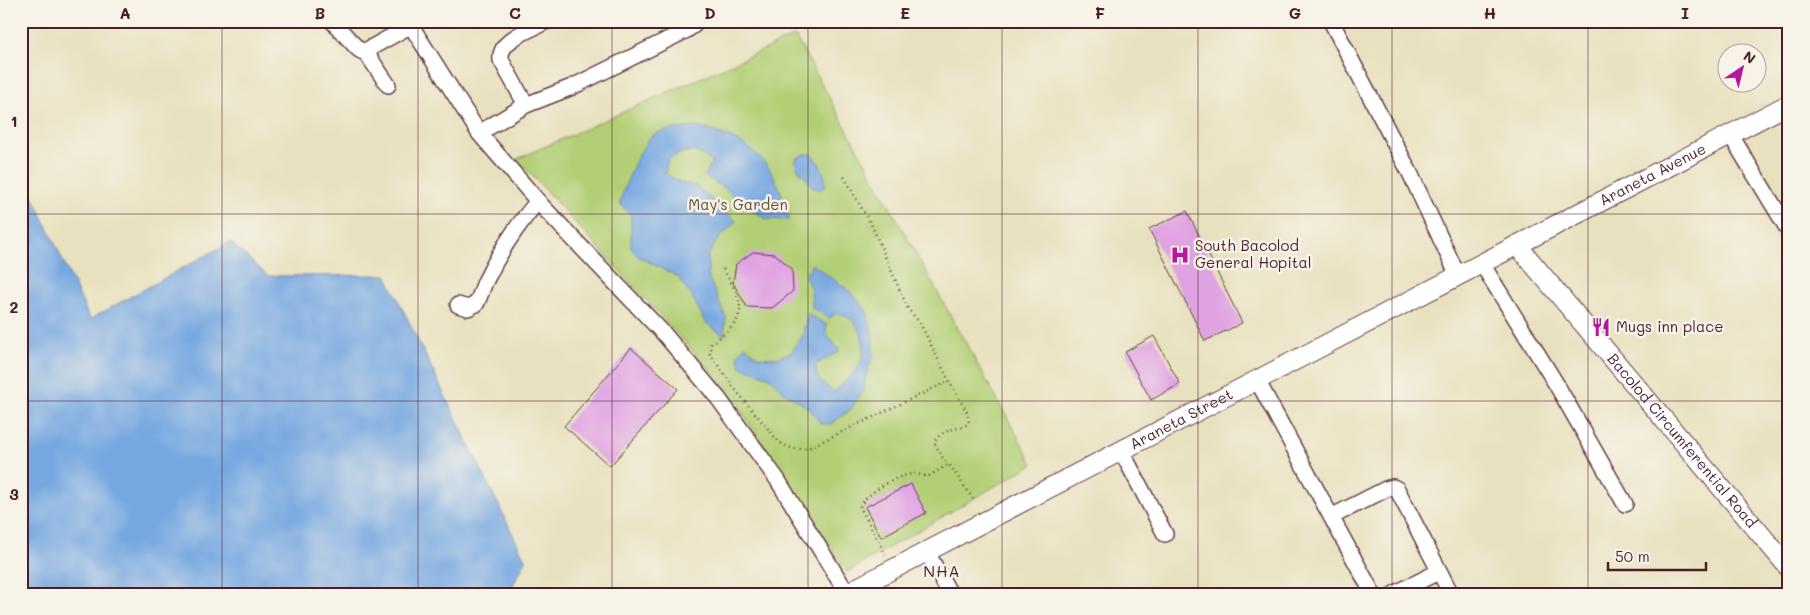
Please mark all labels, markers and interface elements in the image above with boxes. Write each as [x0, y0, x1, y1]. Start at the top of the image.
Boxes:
text: A [119, 2, 131, 23]
text: B [315, 2, 325, 23]
text: C [509, 2, 521, 23]
text: D [704, 2, 716, 23]
text: E [900, 2, 910, 23]
text: F [1095, 2, 1105, 23]
text: G [1289, 2, 1301, 23]
text: H [1484, 2, 1496, 23]
text: I [1681, 2, 1689, 23]
north arrow [1718, 42, 1768, 92]
text: N [1740, 46, 1760, 68]
text: 1 [10, 110, 18, 131]
street label: Araneta Avenue [1595, 138, 1709, 210]
park label: May's Garden [688, 194, 788, 214]
place label: South Bacolod General Hopital [1195, 235, 1312, 272]
hospital icon: South Bacolod General Hopital [1169, 244, 1191, 266]
text: 2 [10, 296, 19, 317]
restaurant icon: Mugs inn place [1590, 316, 1612, 338]
place label: Mugs inn place [1616, 316, 1723, 336]
street label: Bacolod Circumferential Road [1603, 349, 1762, 532]
street label: Araneta Street [1126, 383, 1236, 454]
text: 3 [9, 483, 19, 504]
scale bar [1608, 540, 1705, 572]
text: 50 m [1615, 546, 1650, 566]
district label: NHA [923, 560, 961, 581]

